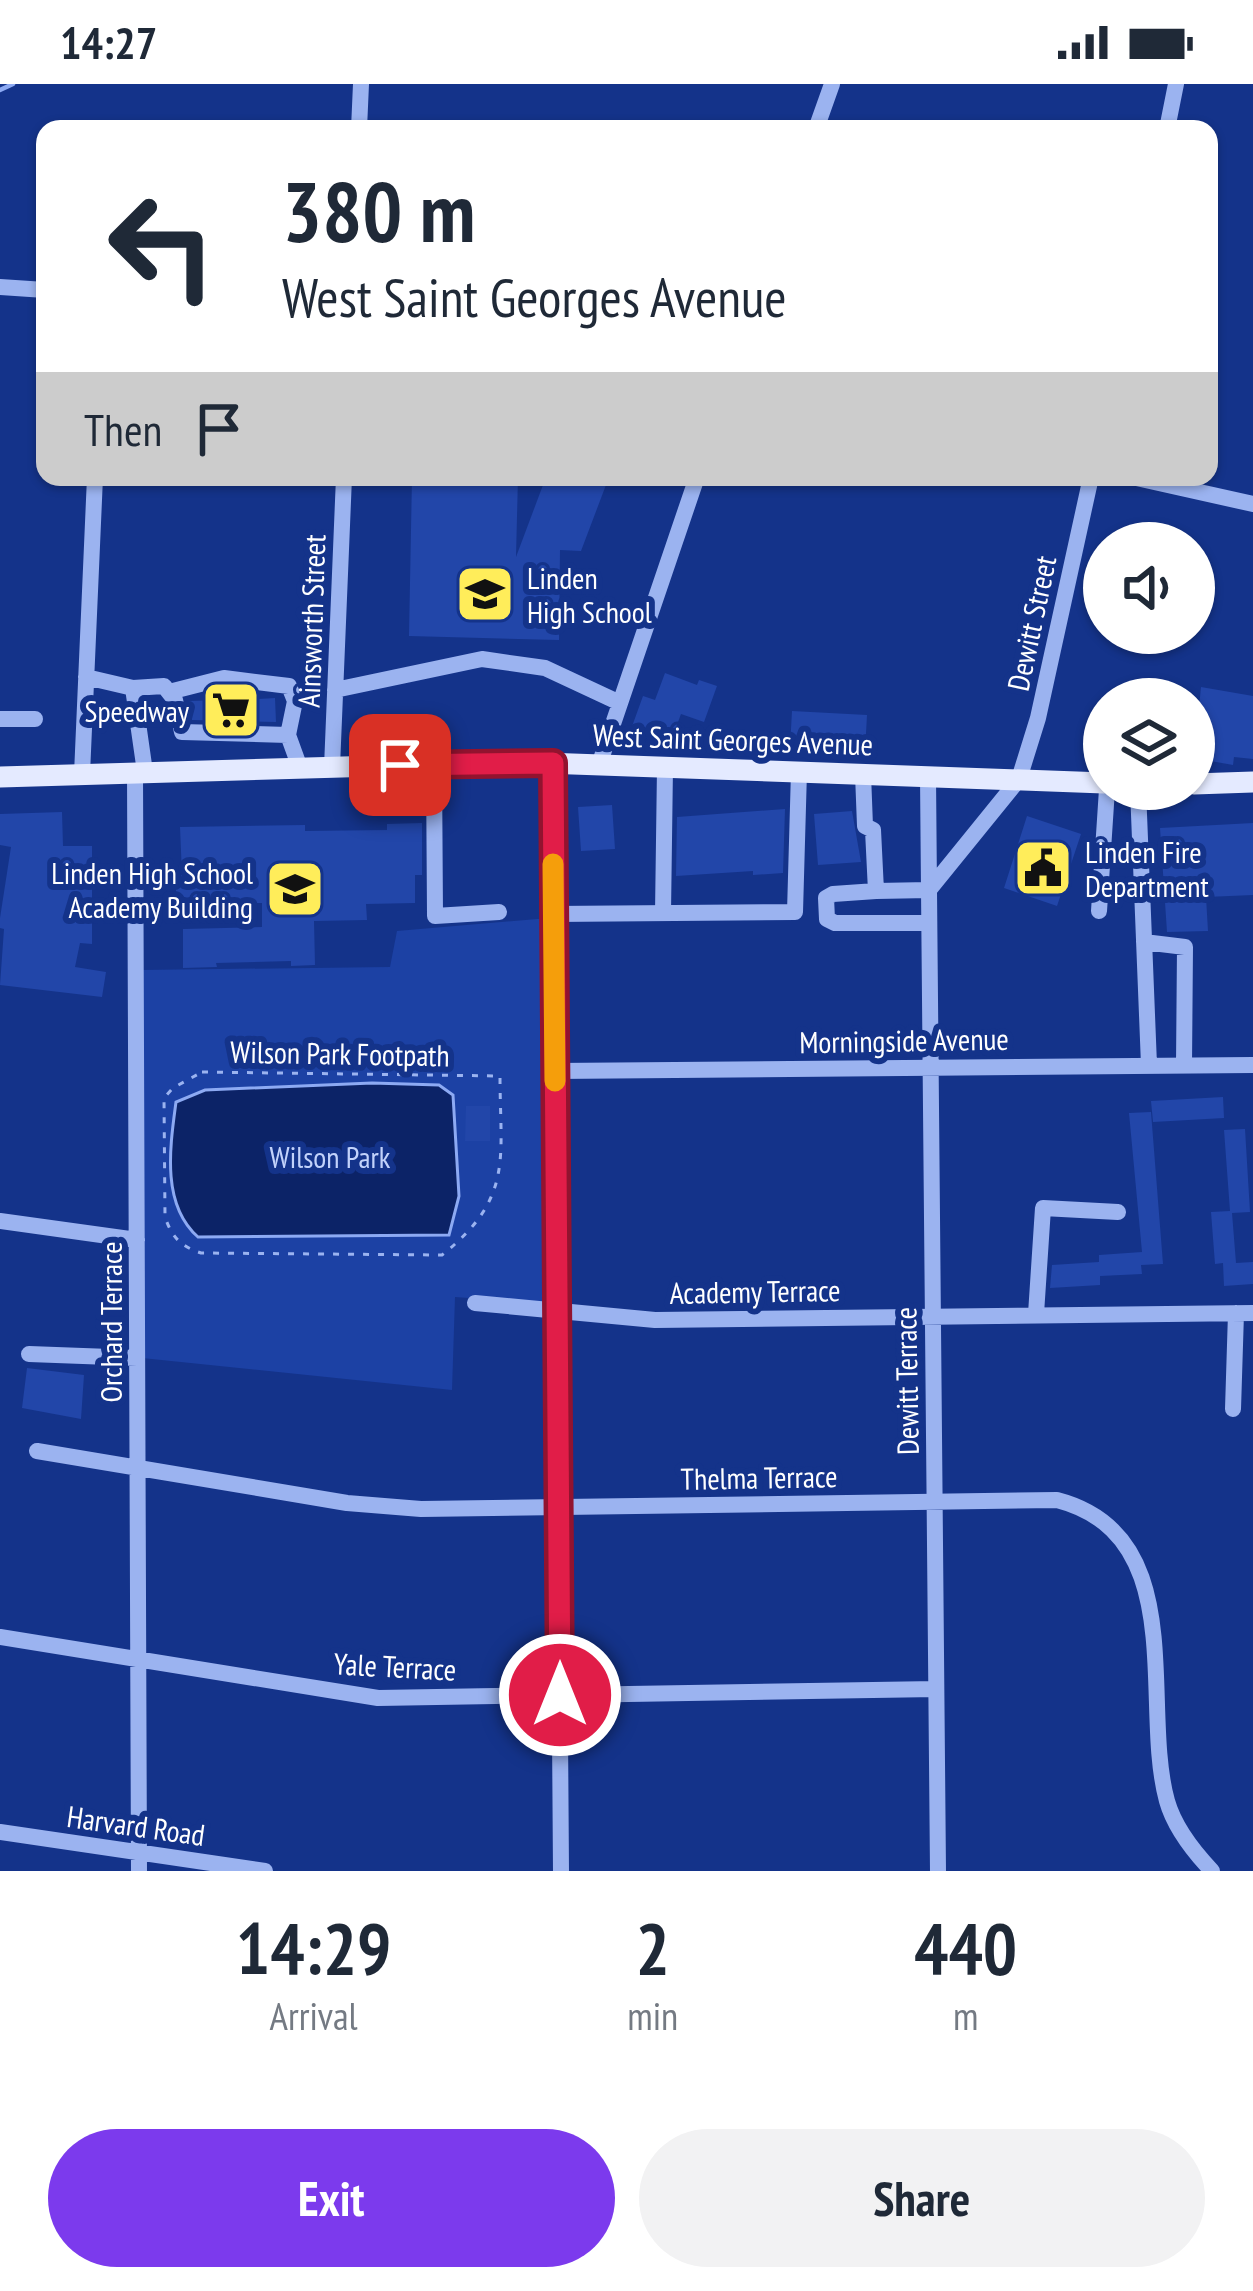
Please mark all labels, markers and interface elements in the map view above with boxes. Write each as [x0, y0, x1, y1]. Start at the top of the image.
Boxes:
text: 14:27 [60, 13, 157, 71]
text: 380 m [282, 156, 475, 265]
icon: left [84, 168, 240, 324]
text: West Saint Georges Avenue [282, 262, 787, 332]
icon: arrive [186, 396, 252, 462]
text: Then [84, 400, 162, 458]
map controls [1083, 522, 1215, 810]
button: sound [1083, 522, 1215, 654]
street label: Ainsworth Street [288, 533, 334, 708]
street label: Dewitt Street [998, 551, 1064, 694]
place label: Linden High School [527, 558, 652, 631]
school or university icon: Linden High School [454, 563, 516, 625]
button: layers [1083, 678, 1215, 810]
supermarket icon: Speedway [200, 679, 262, 741]
place label: Speedway [85, 691, 190, 730]
pin [349, 714, 451, 816]
street label: West Saint Georges Avenue [592, 715, 874, 763]
icon: arrive [367, 732, 433, 798]
place label: Linden Fire Department [1085, 832, 1209, 905]
public building icon: Linden Fire Department [1012, 837, 1074, 899]
place label: Linden High School Academy Building [51, 853, 253, 926]
school or university icon: Linden High School Academy Building [264, 858, 326, 920]
street label: Morningside Avenue [799, 1019, 1009, 1061]
street label: Wilson Park Footpath [230, 1032, 450, 1074]
park label: Wilson Park [270, 1137, 391, 1176]
street label: Orchard Terrace [91, 1241, 130, 1403]
street label: Academy Terrace [669, 1270, 841, 1312]
street label: Dewitt Terrace [885, 1307, 927, 1455]
street label: Thelma Terrace [680, 1456, 838, 1498]
position arrow [497, 1632, 623, 1758]
street label: Yale Terrace [333, 1643, 457, 1689]
street label: Harvard Road [65, 1796, 207, 1854]
text: 14:29 [236, 1901, 392, 1994]
text: 2 [636, 1901, 670, 1994]
text: 440 [914, 1901, 1017, 1994]
text: Arrival [270, 1990, 358, 2041]
text: min [627, 1990, 678, 2041]
text: m [953, 1990, 978, 2041]
button: Exit [48, 2129, 615, 2267]
button: Share [639, 2129, 1205, 2267]

